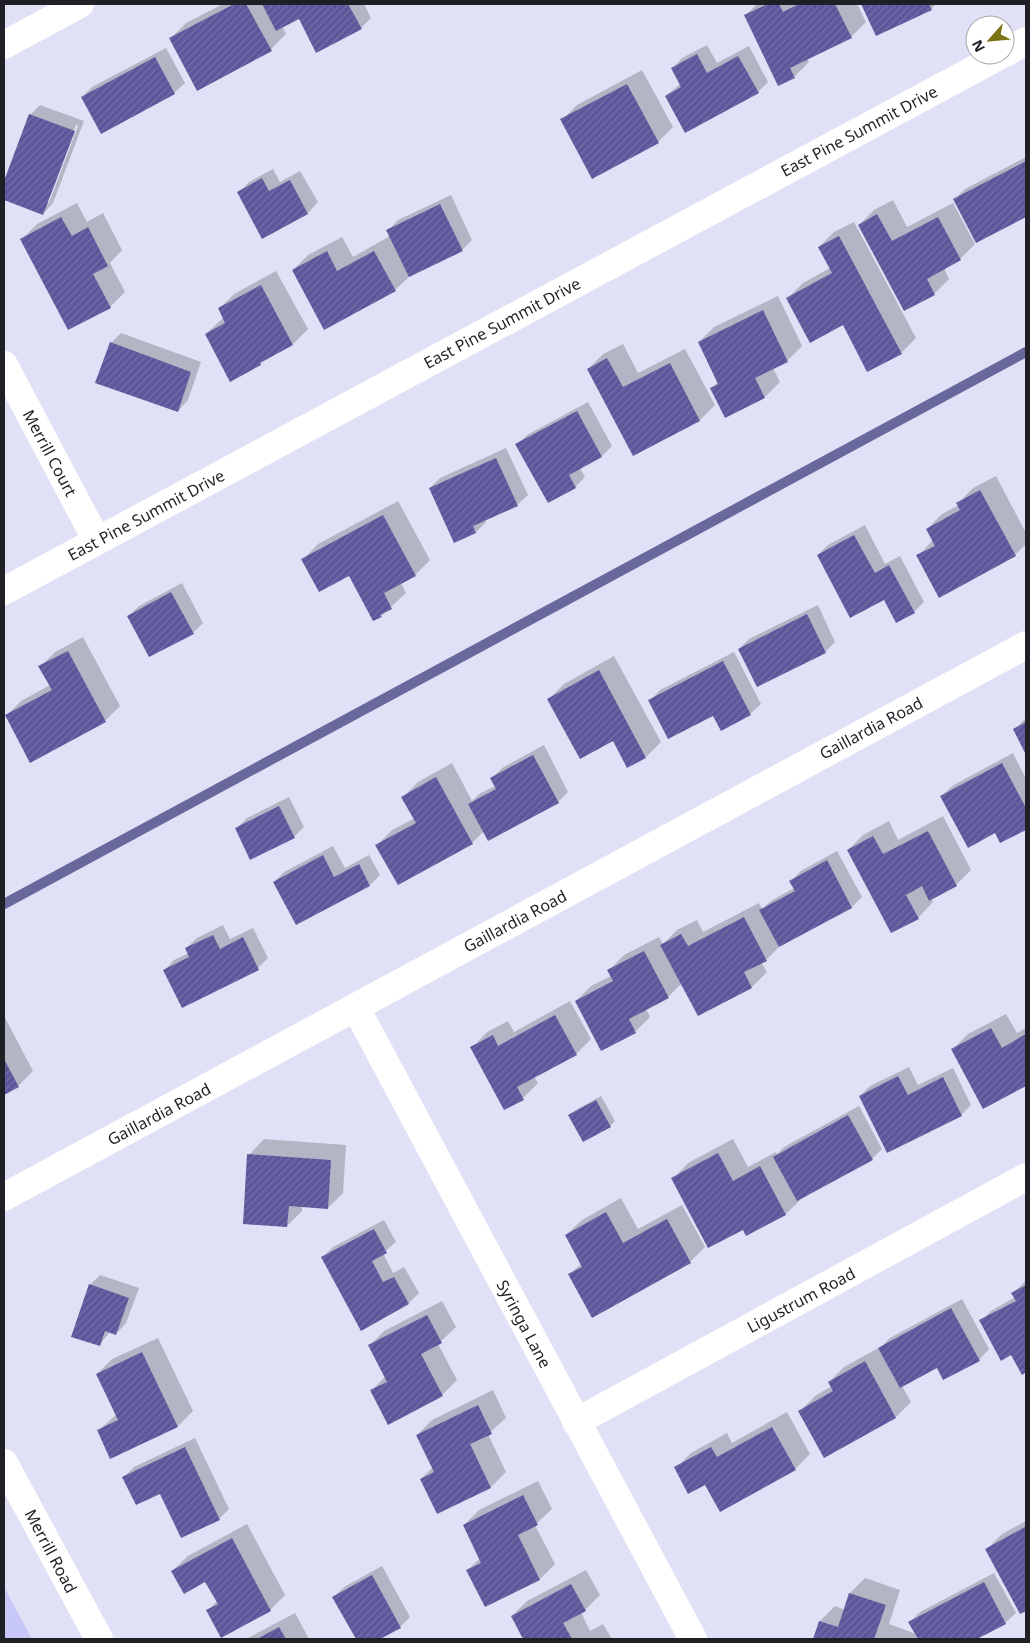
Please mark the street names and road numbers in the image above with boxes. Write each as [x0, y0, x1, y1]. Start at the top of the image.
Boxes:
street label: East Pine Summit Drive [777, 80, 941, 182]
street label: East Pine Summit Drive [420, 272, 584, 374]
street label: Merrill Court [18, 406, 82, 500]
street label: East Pine Summit Drive [64, 464, 228, 566]
street label: Gaillardia Road [816, 692, 926, 764]
street label: Gaillardia Road [460, 885, 570, 957]
street label: Gaillardia Road [104, 1078, 214, 1150]
street label: Ligustrum Road [743, 1262, 859, 1338]
street label: Syringa Lane [492, 1276, 556, 1372]
street label: Merrill Road [20, 1505, 82, 1597]

